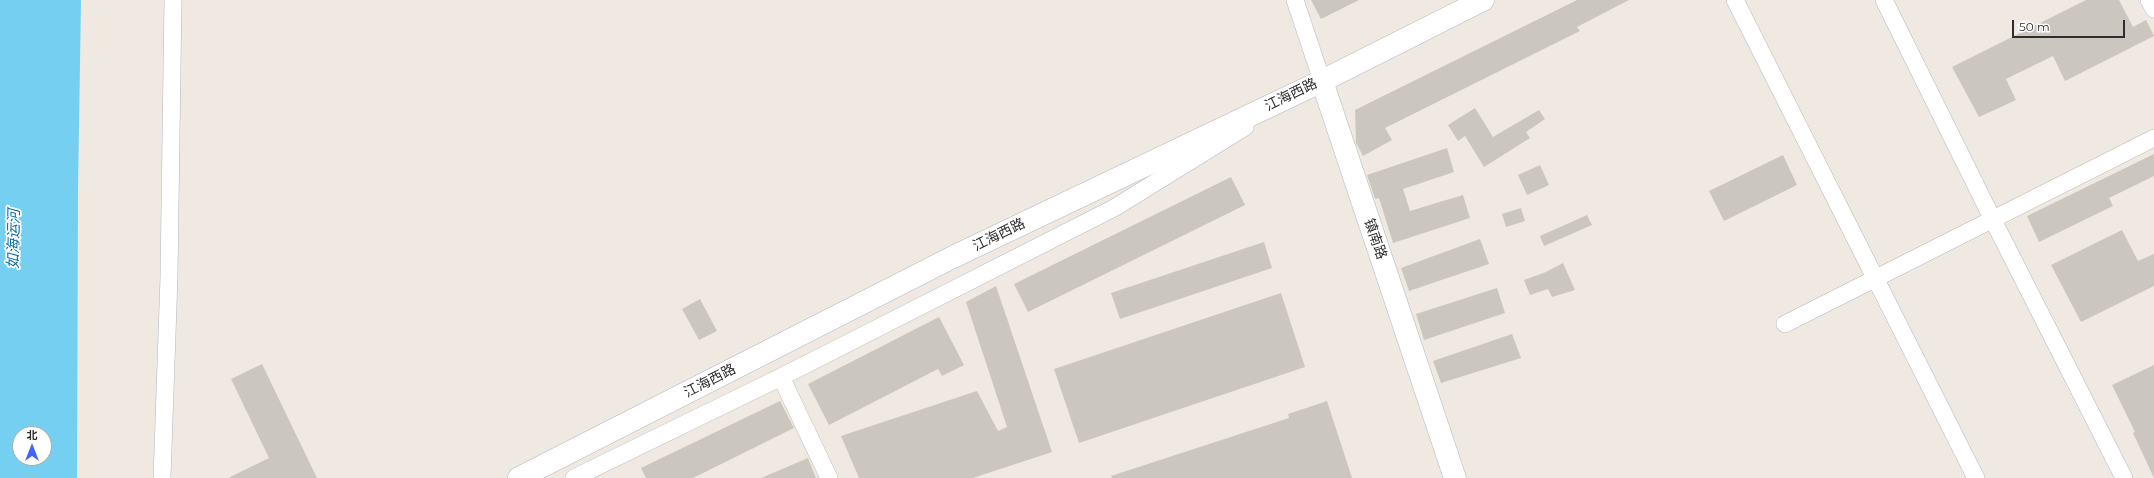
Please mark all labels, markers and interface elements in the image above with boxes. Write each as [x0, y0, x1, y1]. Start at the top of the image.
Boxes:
scale bar [2014, 12, 2127, 38]
text: 50 m [2019, 19, 2050, 34]
street label: 江海西路 [1262, 75, 1320, 115]
water label: 如海运河 [4, 209, 24, 269]
street label: 江海西路 [970, 215, 1028, 255]
street label: 镇南路 [1360, 216, 1390, 262]
street label: 江海西路 [681, 361, 739, 401]
north arrow [12, 426, 52, 466]
text: 北 [27, 428, 38, 442]

